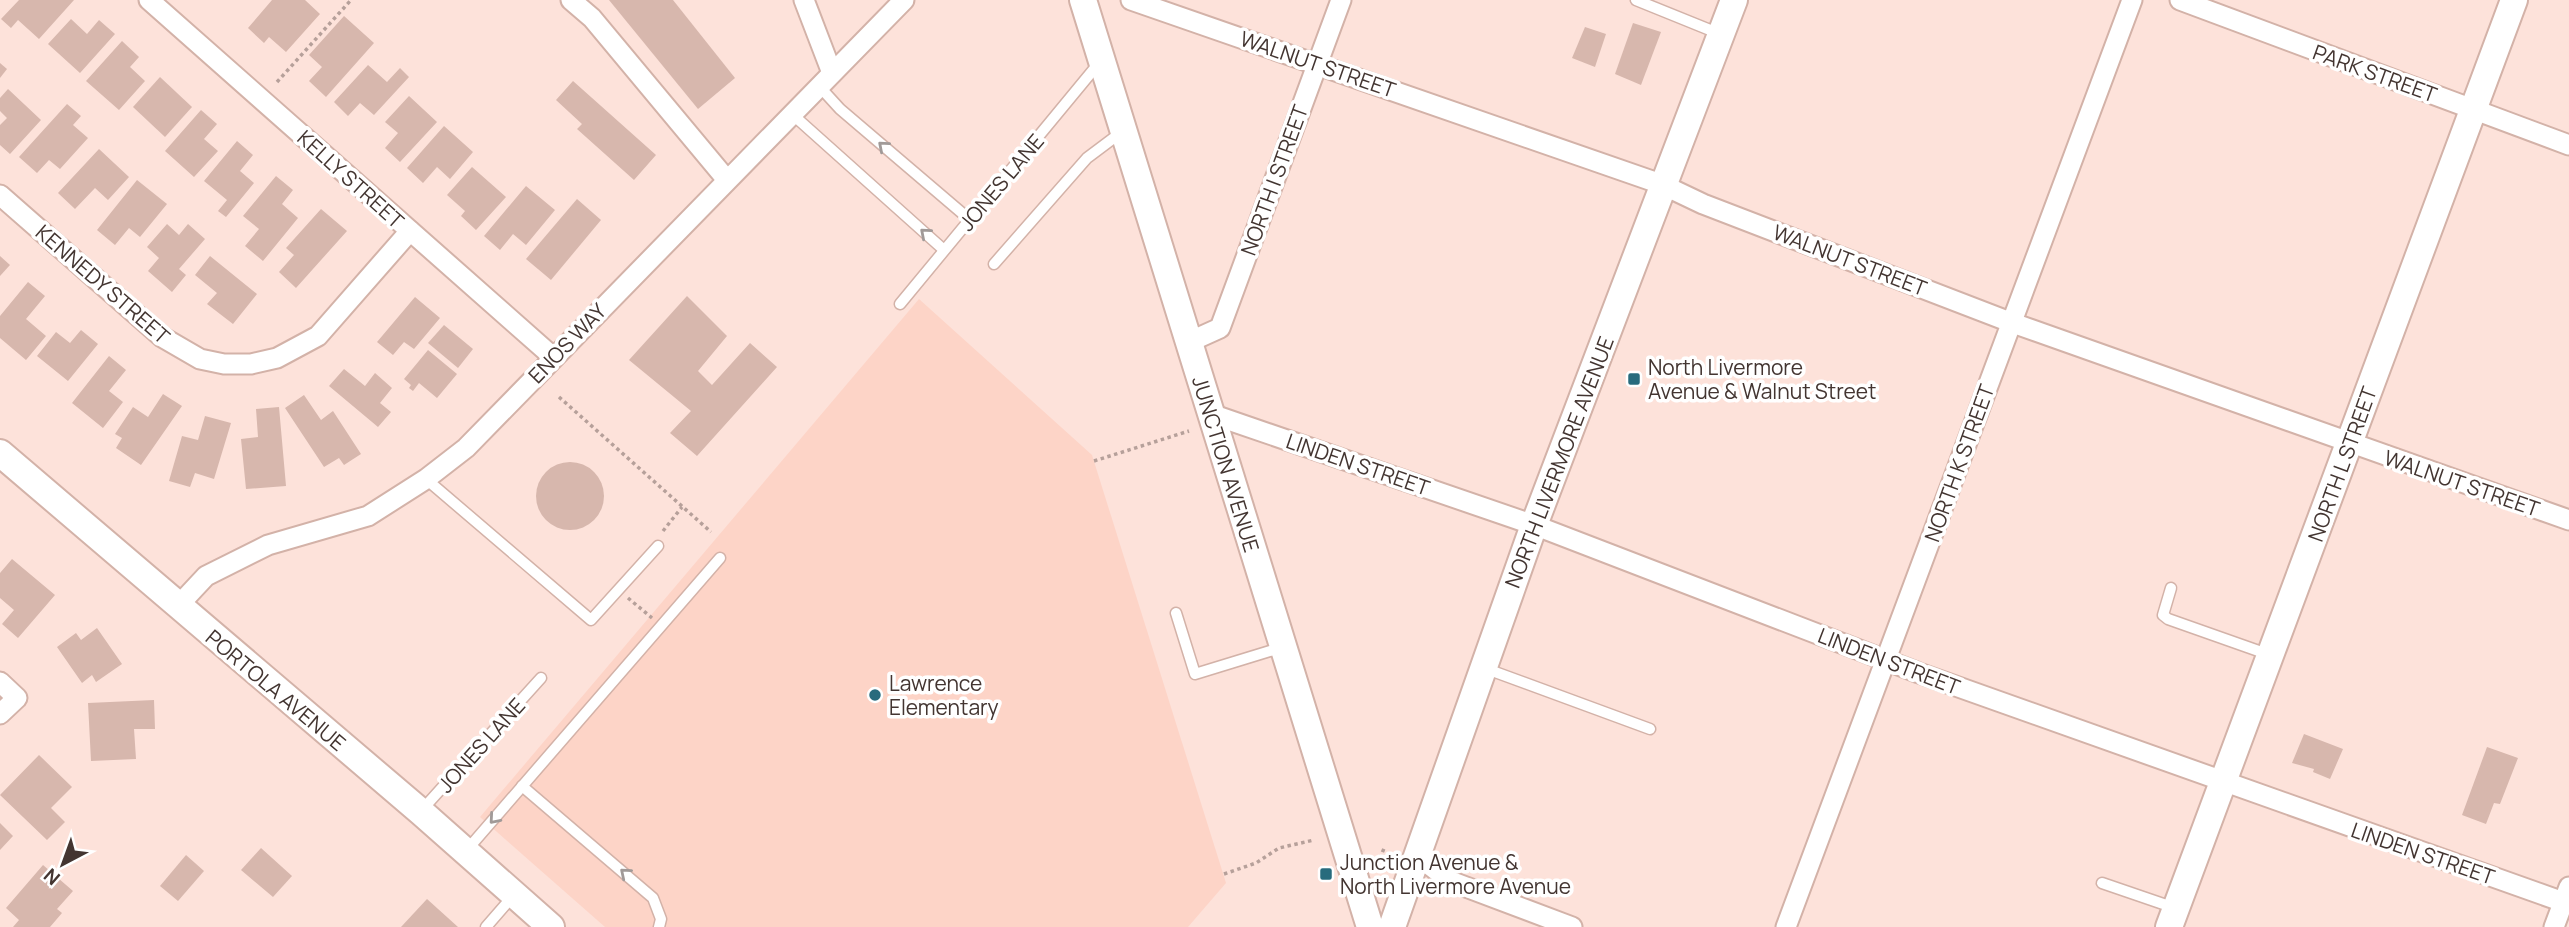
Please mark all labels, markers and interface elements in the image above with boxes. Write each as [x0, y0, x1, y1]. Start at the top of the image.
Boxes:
street label: WALNUT STREET [1237, 24, 1400, 104]
street label: PARK STREET [2309, 38, 2441, 108]
street label: NORTH I STREET [1234, 100, 1314, 259]
street label: KELLY STREET [292, 124, 411, 235]
street label: JONES LANE [952, 128, 1050, 236]
one-way arrow [878, 142, 891, 154]
street label: KENNEDY STREET [30, 218, 176, 350]
street label: WALNUT STREET [1769, 218, 1931, 302]
one-way arrow [921, 229, 934, 241]
street label: ENOS WAY [522, 297, 612, 389]
street label: NORTH LIVERMORE AVENUE [1498, 332, 1620, 592]
place label: North Livermore Avenue & Walnut Street [1648, 353, 1876, 405]
marker: North Livermore Avenue & Walnut Street [1626, 371, 1642, 387]
street label: JUNCTION AVENUE [1186, 373, 1266, 555]
street label: NORTH K STREET [1918, 380, 2001, 545]
street label: NORTH L STREET [2301, 382, 2383, 545]
street label: LINDEN STREET [1283, 426, 1434, 502]
street label: WALNUT STREET [2381, 443, 2544, 523]
street label: LINDEN STREET [1814, 621, 1964, 701]
street label: PORTOLA AVENUE [200, 623, 352, 757]
place label: Lawrence Elementary [889, 669, 999, 721]
marker: Lawrence Elementary [867, 687, 883, 703]
street label: JONES LANE [431, 692, 531, 798]
one-way arrow [490, 811, 502, 824]
street label: LINDEN STREET [2348, 815, 2499, 891]
north arrow [28, 829, 98, 899]
place label: Junction Avenue & North Livermore Avenue [1340, 848, 1571, 900]
text: N [38, 863, 66, 891]
marker: Junction Avenue & North Livermore Avenue [1318, 866, 1334, 882]
one-way arrow [620, 869, 632, 882]

